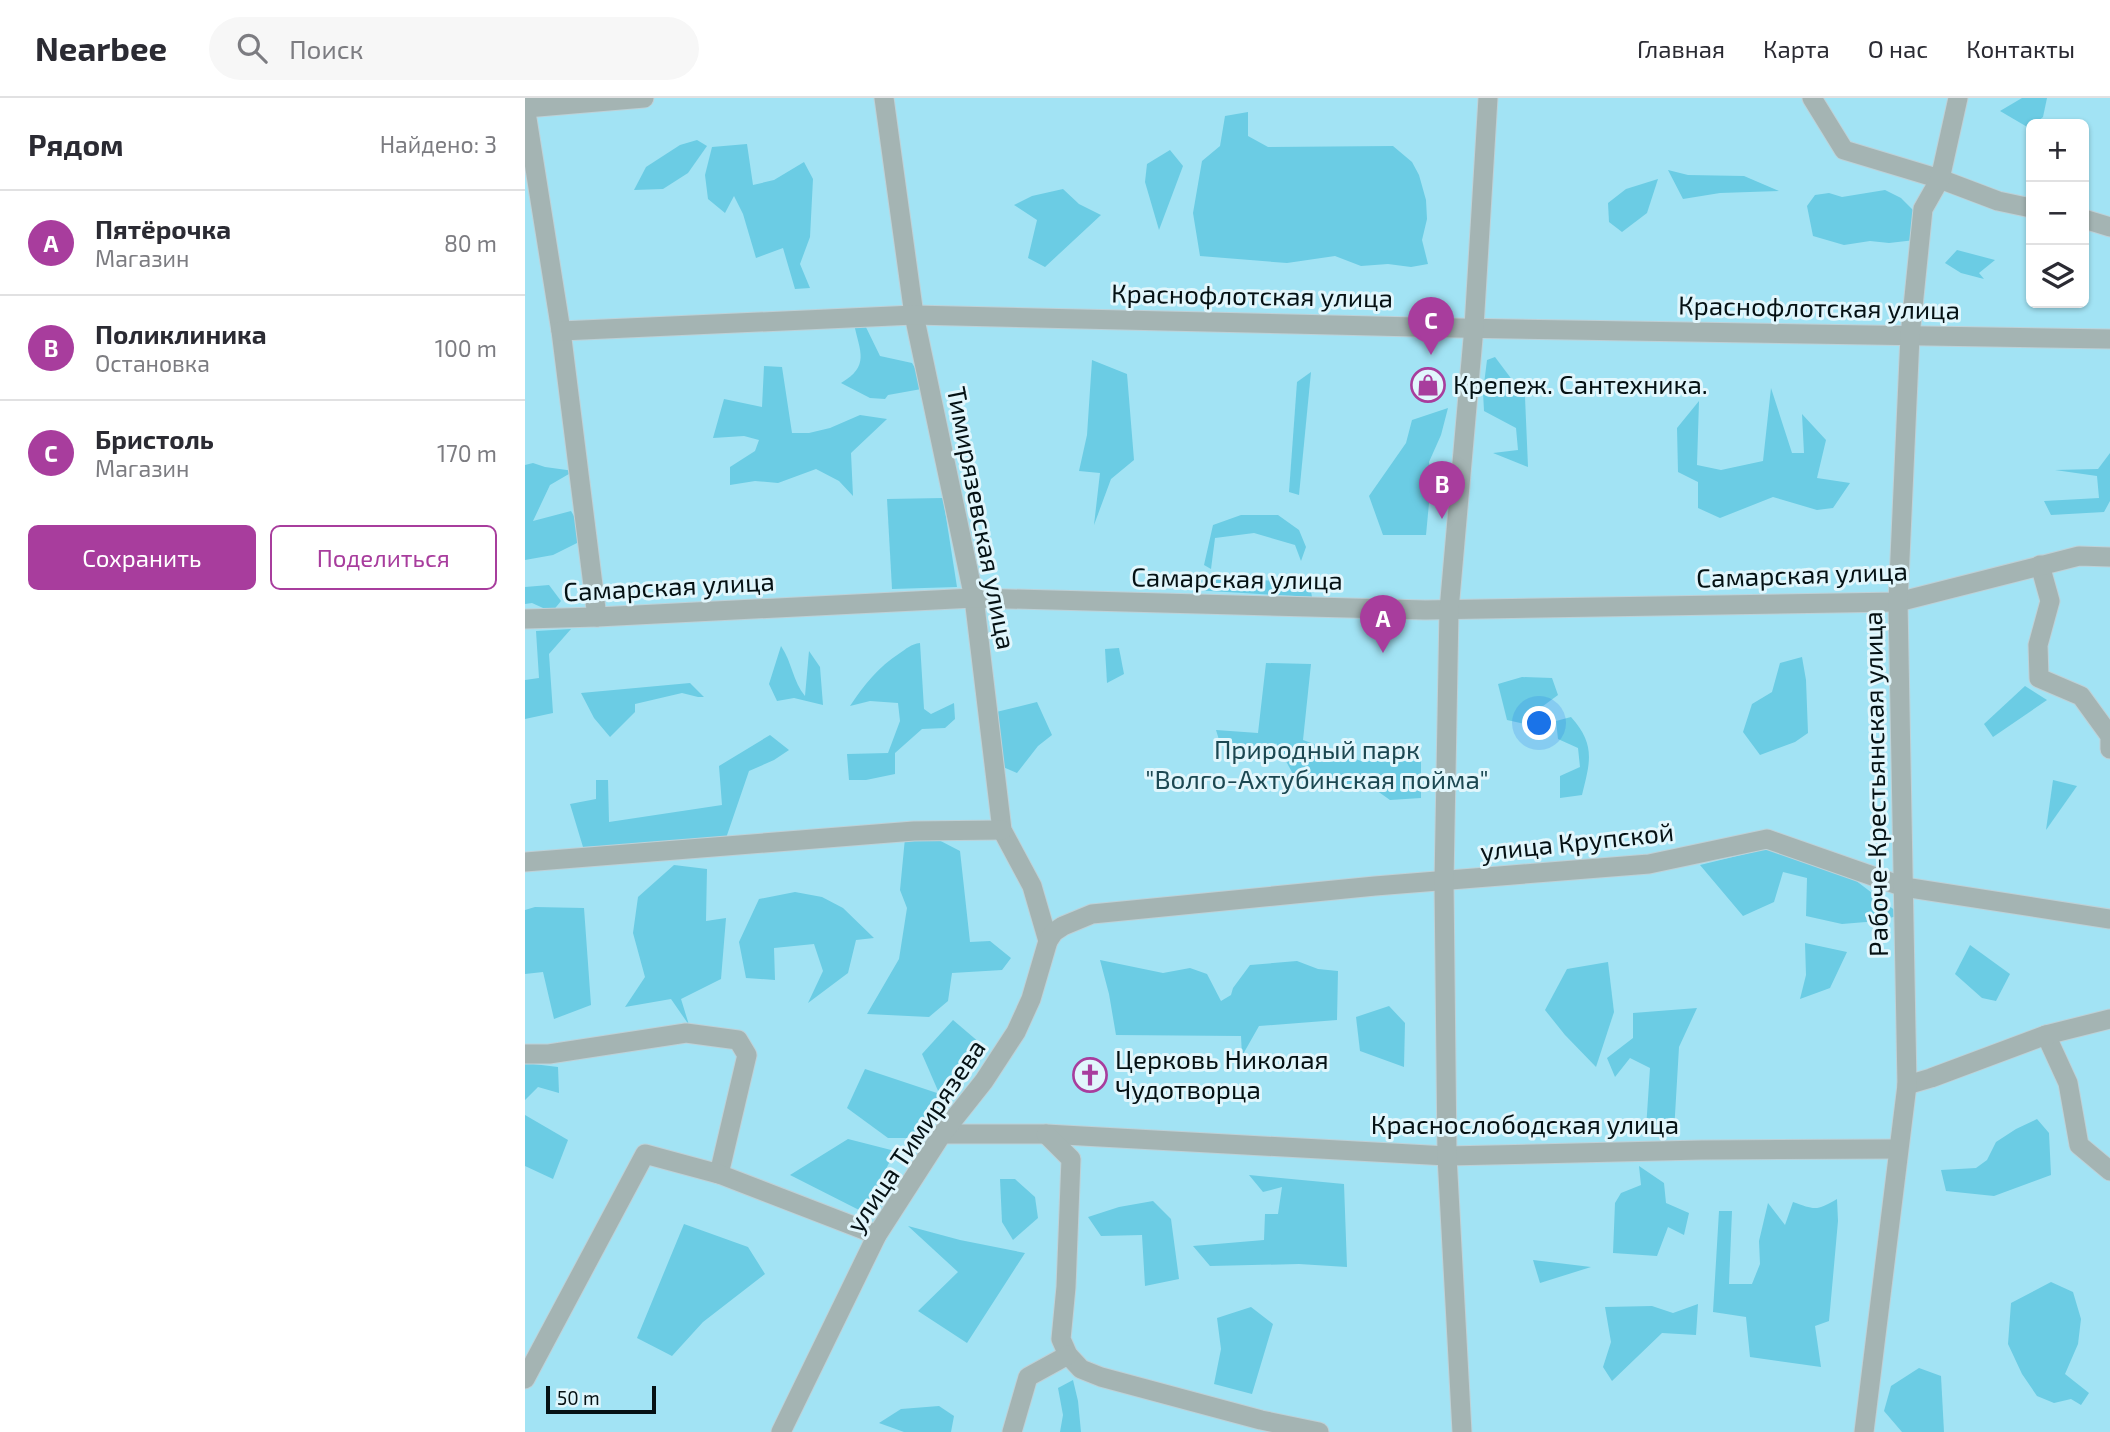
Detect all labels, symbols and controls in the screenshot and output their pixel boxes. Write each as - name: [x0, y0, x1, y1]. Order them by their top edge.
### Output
- search box: [209, 17, 699, 80]
- text: Nearbee: [35, 28, 167, 68]
- icon: search: [233, 29, 271, 67]
- text: Поиск: [289, 33, 363, 64]
- text: Главная: [1637, 34, 1725, 63]
- text: Карта: [1763, 34, 1830, 63]
- text: О нас: [1868, 34, 1928, 63]
- text: Контакты: [1966, 34, 2075, 63]
- map controls: [2026, 119, 2089, 308]
- button: +: [2026, 119, 2089, 182]
- text: Рядом: [28, 126, 124, 162]
- text: Найдено: 3: [380, 130, 497, 158]
- button: −: [2026, 182, 2089, 245]
- text: Пятёрочка: [95, 213, 231, 244]
- text: A: [43, 229, 59, 257]
- text: 80 m: [444, 229, 497, 257]
- text: Магазин: [95, 244, 189, 272]
- button: layers: [2026, 245, 2089, 308]
- street label: Краснофлотская улица: [1111, 277, 1393, 313]
- street label: Краснофлотская улица: [1678, 289, 1960, 325]
- pin: C: [1408, 297, 1454, 355]
- text: Поликлиника: [95, 318, 267, 349]
- text: B: [44, 334, 58, 362]
- text: 100 m: [435, 334, 497, 362]
- text: Остановка: [95, 349, 210, 377]
- shop icon: Крепеж. Сантехника.: [1409, 366, 1447, 404]
- place label: Крепеж. Сантехника.: [1453, 368, 1708, 399]
- street label: Тимирязевская улица: [941, 384, 1023, 652]
- text: Бристоль: [95, 423, 214, 454]
- text: C: [44, 439, 58, 467]
- text: 170 m: [437, 439, 497, 467]
- text: Магазин: [95, 454, 189, 482]
- pin: B: [1419, 461, 1465, 519]
- button: Сохранить: [28, 525, 256, 590]
- button: Поделиться: [270, 525, 497, 590]
- street label: Самарская улица: [1696, 554, 1908, 594]
- street label: Самарская улица: [1131, 560, 1343, 596]
- street label: Самарская улица: [562, 564, 776, 608]
- pin: A: [1360, 595, 1406, 653]
- street label: Рабоче-Крестьянская улица: [1856, 611, 1894, 957]
- your location: [1522, 706, 1556, 740]
- park label: Природный парк "Волго-Ахтубинская пойма": [1145, 733, 1489, 795]
- street label: улица Крупской: [1478, 815, 1675, 867]
- street label: улица Тимирязева: [839, 1033, 992, 1238]
- place label: Церковь Николая Чудотворца: [1115, 1043, 1329, 1105]
- church icon: Церковь Николая Чудотворца: [1071, 1056, 1109, 1094]
- street label: Краснослободская улица: [1371, 1108, 1679, 1140]
- scale bar: [546, 1383, 656, 1415]
- text: 50 m: [557, 1386, 600, 1409]

